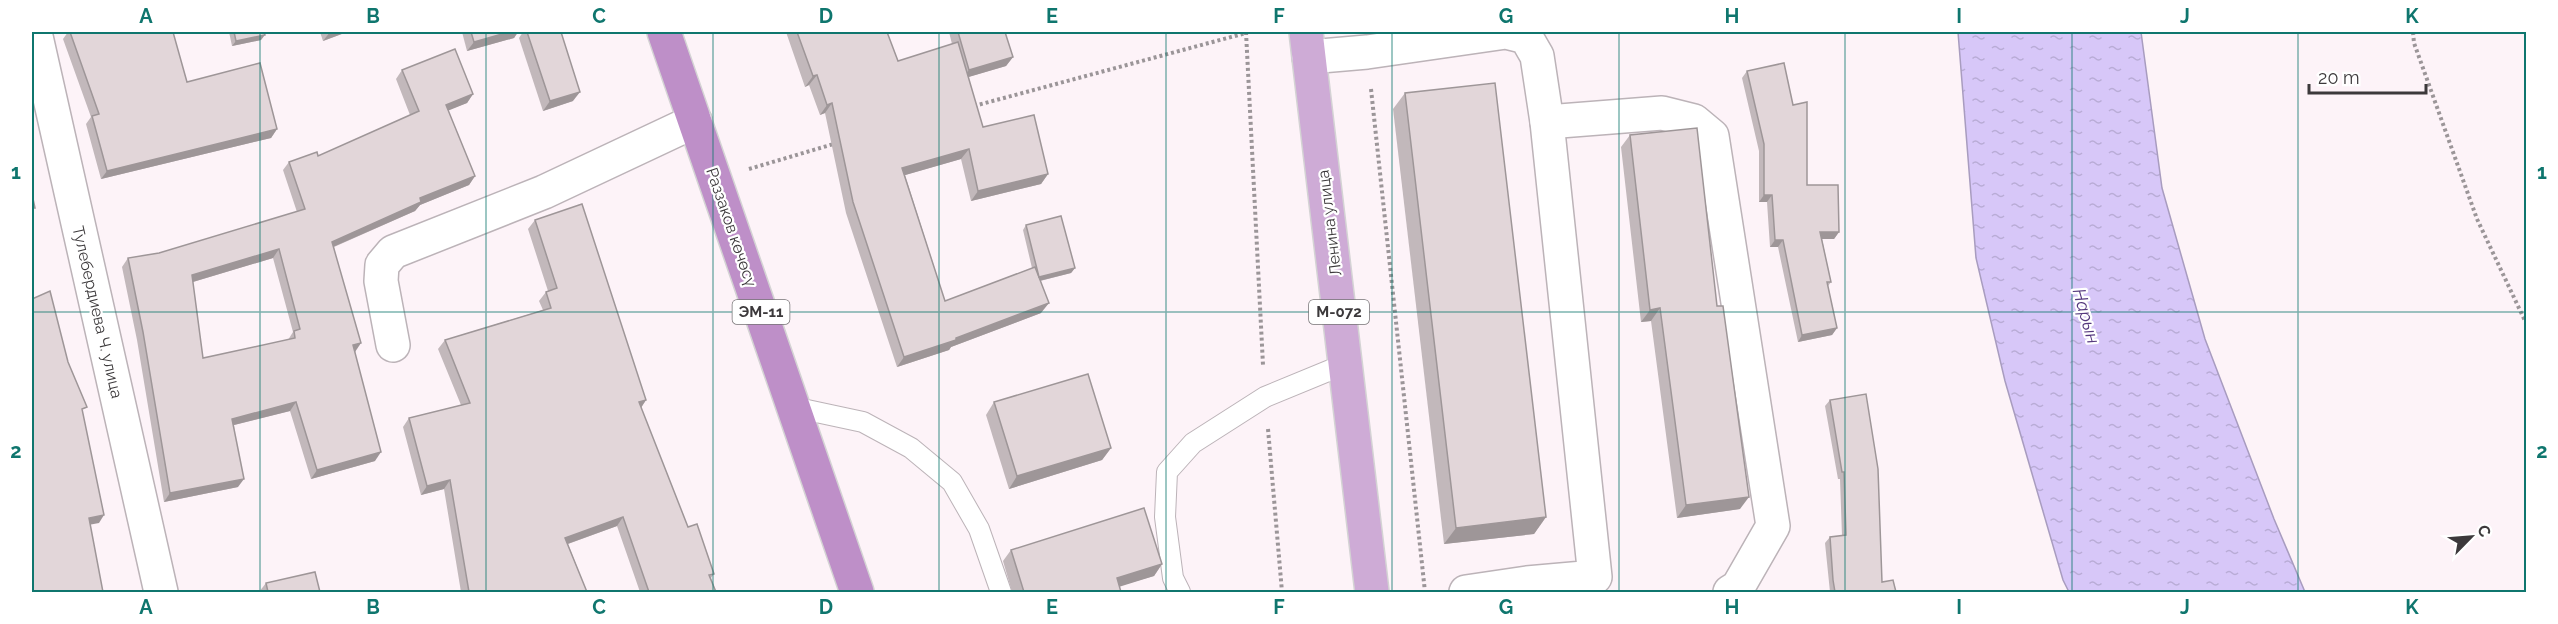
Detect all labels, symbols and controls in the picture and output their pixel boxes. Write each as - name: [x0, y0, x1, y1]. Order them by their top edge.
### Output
- text: A: [139, 4, 153, 28]
- text: B: [366, 4, 380, 28]
- text: C: [592, 4, 606, 28]
- text: D: [819, 4, 833, 28]
- text: E: [1046, 4, 1058, 28]
- text: F: [1273, 4, 1285, 28]
- text: G: [1499, 4, 1513, 28]
- text: H: [1725, 4, 1739, 28]
- text: I: [1956, 4, 1962, 28]
- text: J: [2180, 4, 2190, 28]
- text: K: [2405, 4, 2419, 28]
- scale bar: [2309, 57, 2426, 95]
- text: 20 m: [2318, 67, 2360, 88]
- text: 1: [11, 160, 21, 184]
- text: 1: [2537, 160, 2547, 184]
- street label: Раззаков көчөсү: [702, 165, 761, 290]
- street label: Ленина улица: [1314, 169, 1345, 277]
- street label: Тулебердиева Ч. улица: [68, 224, 127, 400]
- water label: Нарын: [2069, 286, 2105, 346]
- road number: ЭМ-11: [732, 300, 789, 324]
- road number: М-072: [1309, 300, 1369, 324]
- text: 2: [10, 439, 22, 463]
- text: 2: [2536, 439, 2548, 463]
- north arrow: [2441, 507, 2501, 567]
- text: С: [2473, 522, 2495, 540]
- text: A: [139, 595, 153, 619]
- text: B: [366, 595, 380, 619]
- text: C: [592, 595, 606, 619]
- text: D: [819, 595, 833, 619]
- text: E: [1046, 595, 1058, 619]
- text: F: [1273, 595, 1285, 619]
- text: G: [1499, 595, 1513, 619]
- text: H: [1725, 595, 1739, 619]
- text: I: [1956, 595, 1962, 619]
- text: J: [2180, 595, 2190, 619]
- text: K: [2405, 595, 2419, 619]

